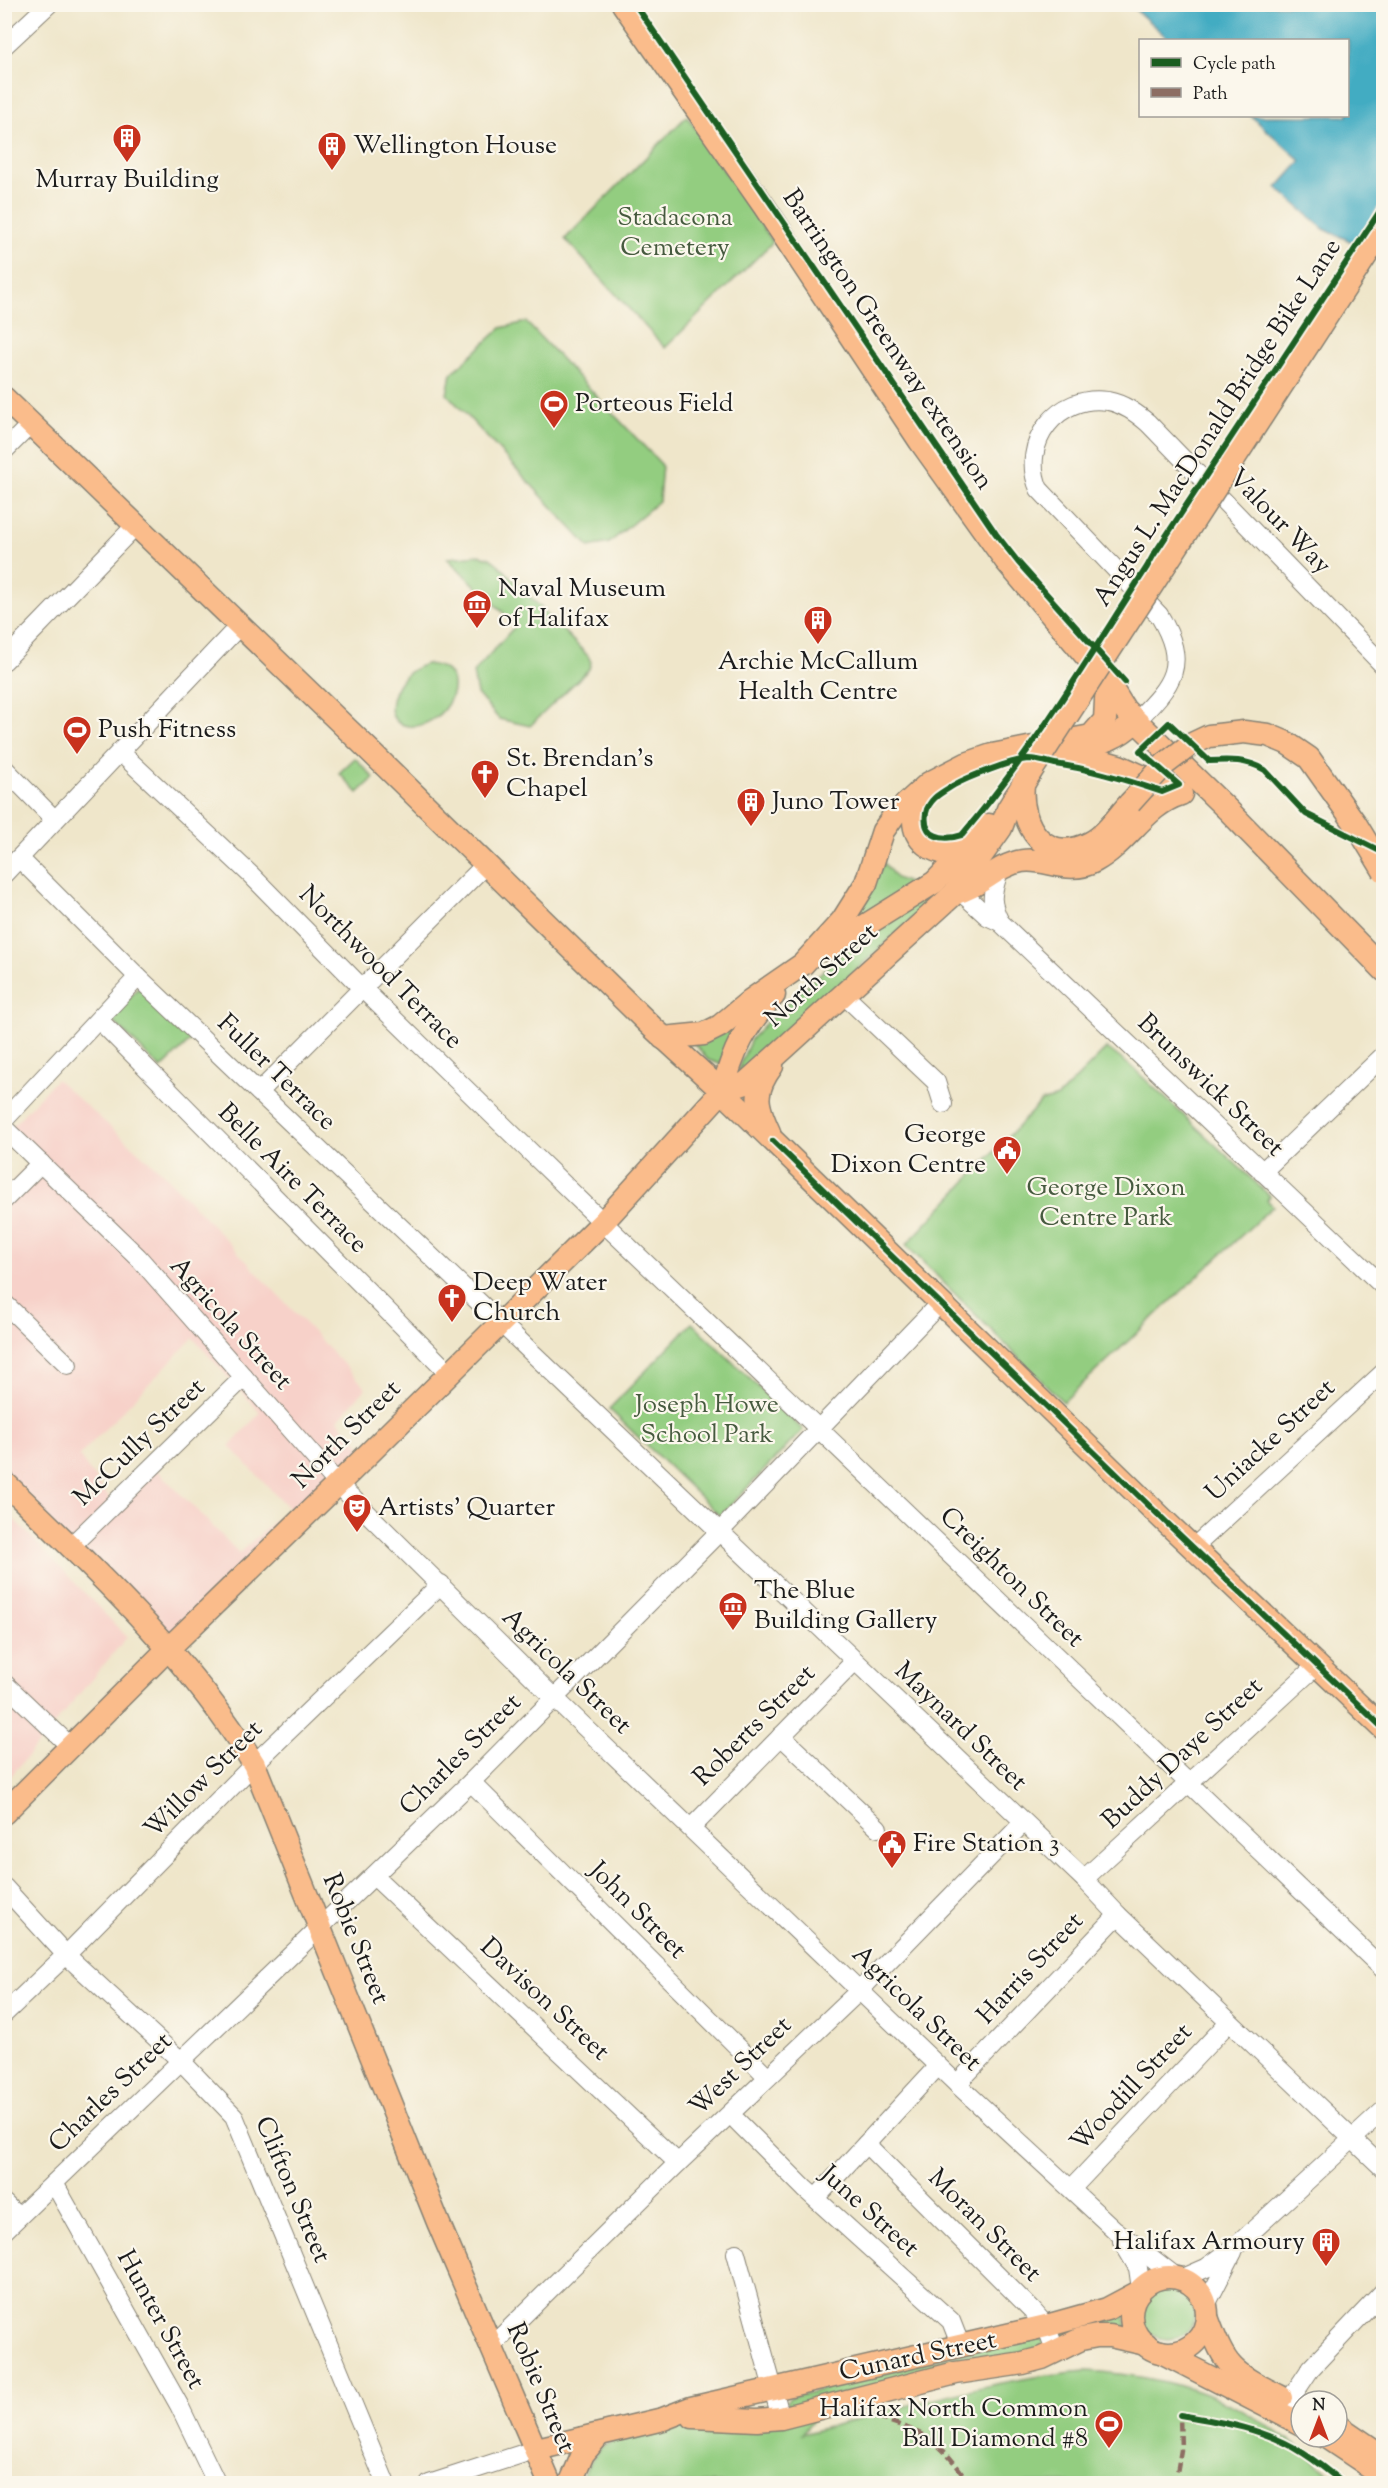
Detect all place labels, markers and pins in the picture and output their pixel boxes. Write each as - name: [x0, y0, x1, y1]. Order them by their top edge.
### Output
- building icon: Murray Building: [111, 122, 143, 164]
- place label: Wellington House: [353, 128, 557, 165]
- building icon: Wellington House: [316, 130, 348, 172]
- place label: Murray Building: [35, 162, 219, 199]
- place label: Porteous Field: [575, 386, 734, 423]
- sports icon: Porteous Field: [538, 388, 570, 430]
- place label: Naval Museum of Halifax: [498, 571, 666, 638]
- museum icon: Naval Museum of Halifax: [461, 588, 493, 630]
- building icon: Archie McCallum Health Centre: [802, 604, 834, 646]
- place label: Archie McCallum Health Centre: [718, 644, 918, 711]
- place label: Push Fitness: [98, 712, 236, 749]
- sports icon: Push Fitness: [61, 714, 93, 756]
- place label: St. Brendan's Chapel: [506, 741, 653, 808]
- church icon: St. Brendan's Chapel: [469, 758, 501, 800]
- place label: Juno Tower: [770, 784, 900, 821]
- building icon: Juno Tower: [735, 786, 767, 828]
- place label: George Dixon Centre: [831, 1117, 986, 1184]
- public building icon: George Dixon Centre: [991, 1134, 1023, 1176]
- place label: Deep Water Church: [473, 1265, 608, 1332]
- church icon: Deep Water Church: [436, 1282, 468, 1324]
- place label: Artists' Quarter: [378, 1490, 556, 1527]
- theatre icon: Artists' Quarter: [341, 1492, 373, 1534]
- place label: The Blue Building Gallery: [754, 1573, 938, 1640]
- museum icon: The Blue Building Gallery: [717, 1590, 749, 1632]
- place label: Fire Station 3: [913, 1826, 1060, 1863]
- public building icon: Fire Station 3: [876, 1828, 908, 1870]
- place label: Halifax Armoury: [1114, 2224, 1305, 2261]
- building icon: Halifax Armoury: [1310, 2226, 1342, 2268]
- place label: Halifax North Common Ball Diamond #8: [819, 2391, 1088, 2458]
- sports icon: Halifax North Common Ball Diamond #8: [1093, 2408, 1125, 2450]

